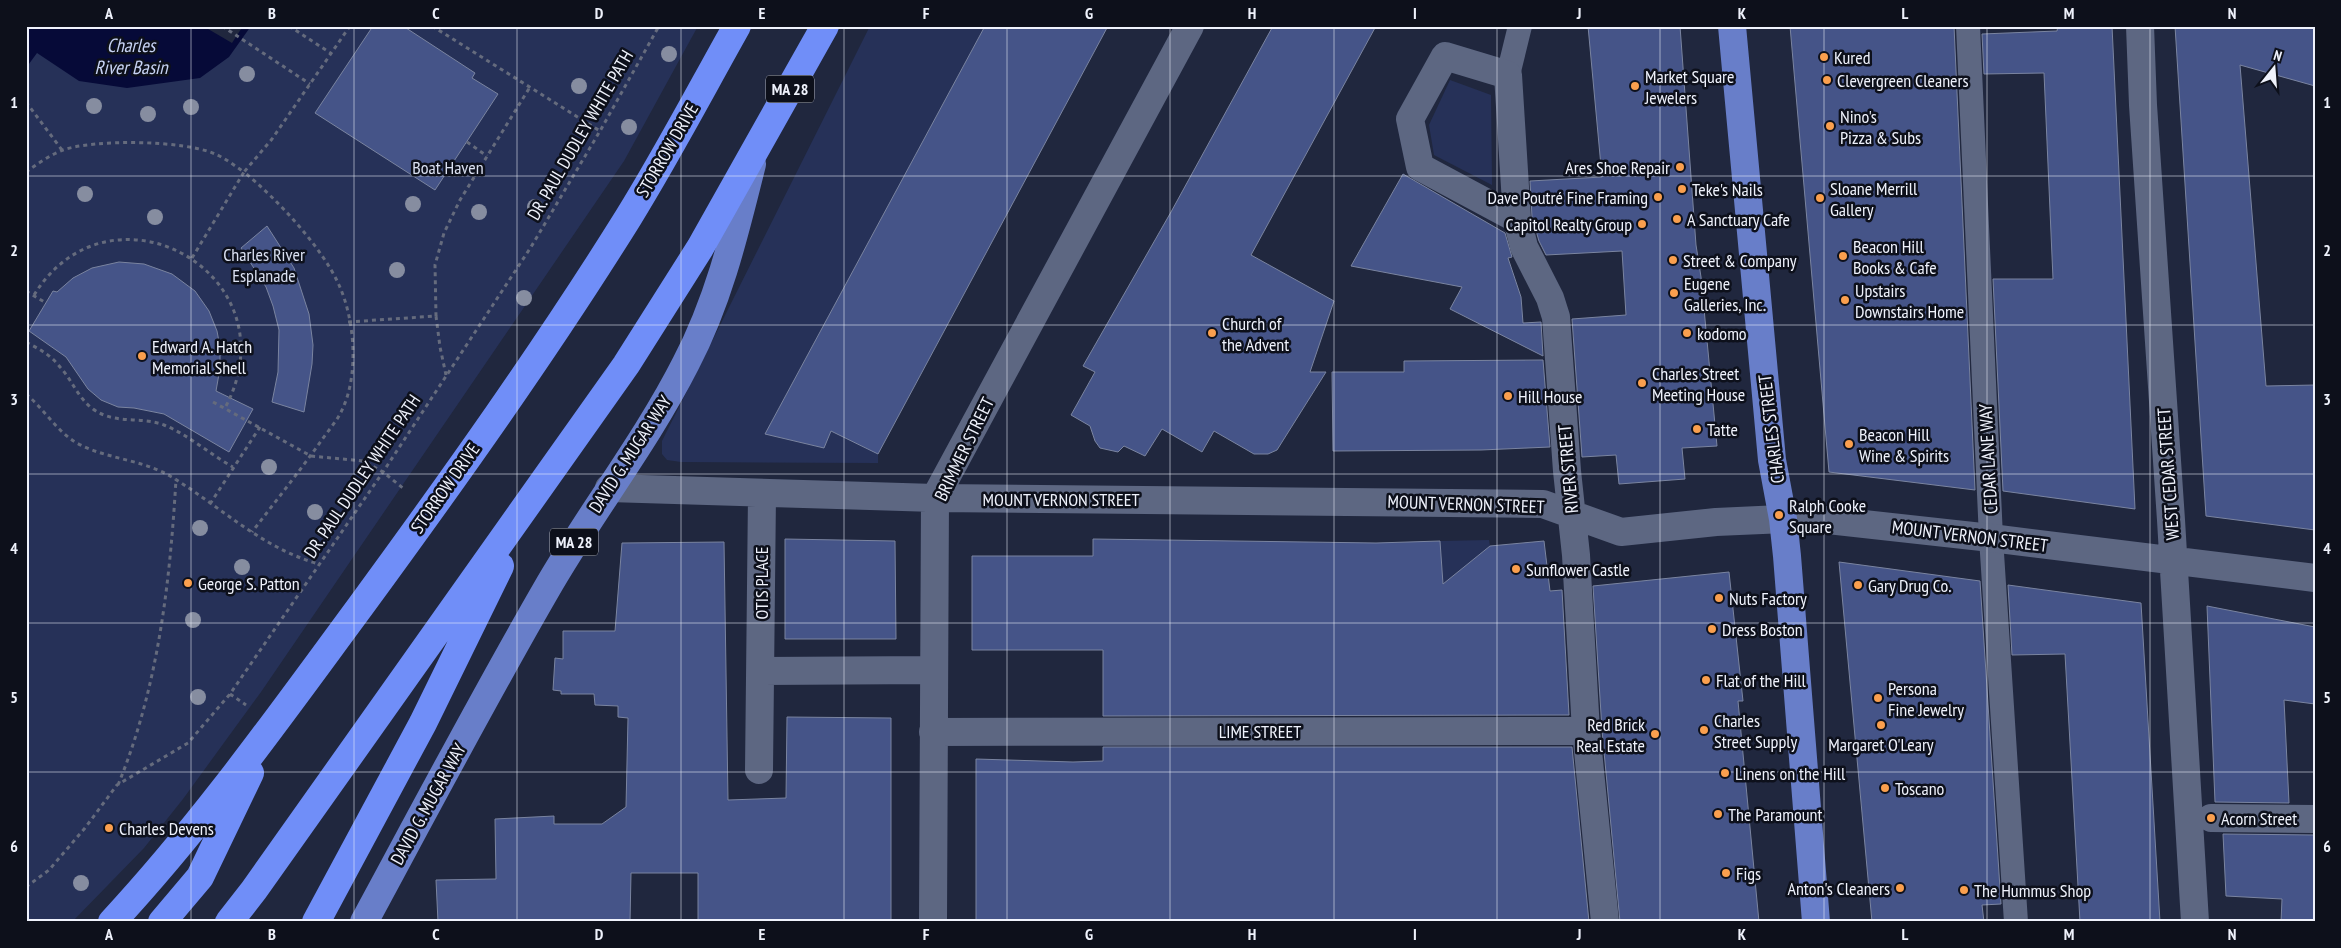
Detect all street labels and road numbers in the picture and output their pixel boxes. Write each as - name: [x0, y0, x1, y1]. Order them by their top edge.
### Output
- street label: DR. PAUL DUDLEY WHITE PATH: [522, 46, 638, 224]
- road number: MA 28: [766, 76, 814, 102]
- street label: STORROW DRIVE: [631, 99, 703, 201]
- street label: CHARLES STREET: [1753, 373, 1789, 485]
- street label: DR. PAUL DUDLEY WHITE PATH: [299, 390, 425, 562]
- street label: DAVID G. MUGAR WAY: [584, 390, 677, 517]
- street label: BRIMMER STREET: [929, 393, 999, 505]
- street label: CEDAR LANE WAY: [1974, 402, 2002, 515]
- street label: WEST CEDAR STREET: [2152, 407, 2184, 541]
- street label: RIVER STREET: [1553, 424, 1583, 514]
- street label: STORROW DRIVE: [405, 438, 485, 538]
- street label: MOUNT VERNON STREET: [983, 488, 1139, 511]
- street label: MOUNT VERNON STREET: [1387, 490, 1545, 518]
- street label: MOUNT VERNON STREET: [1891, 515, 2049, 557]
- road number: MA 28: [550, 528, 598, 556]
- street label: OTIS PLACE: [750, 547, 773, 619]
- street label: LIME STREET: [1219, 720, 1301, 743]
- street label: DAVID G. MUGAR WAY: [385, 739, 471, 869]

